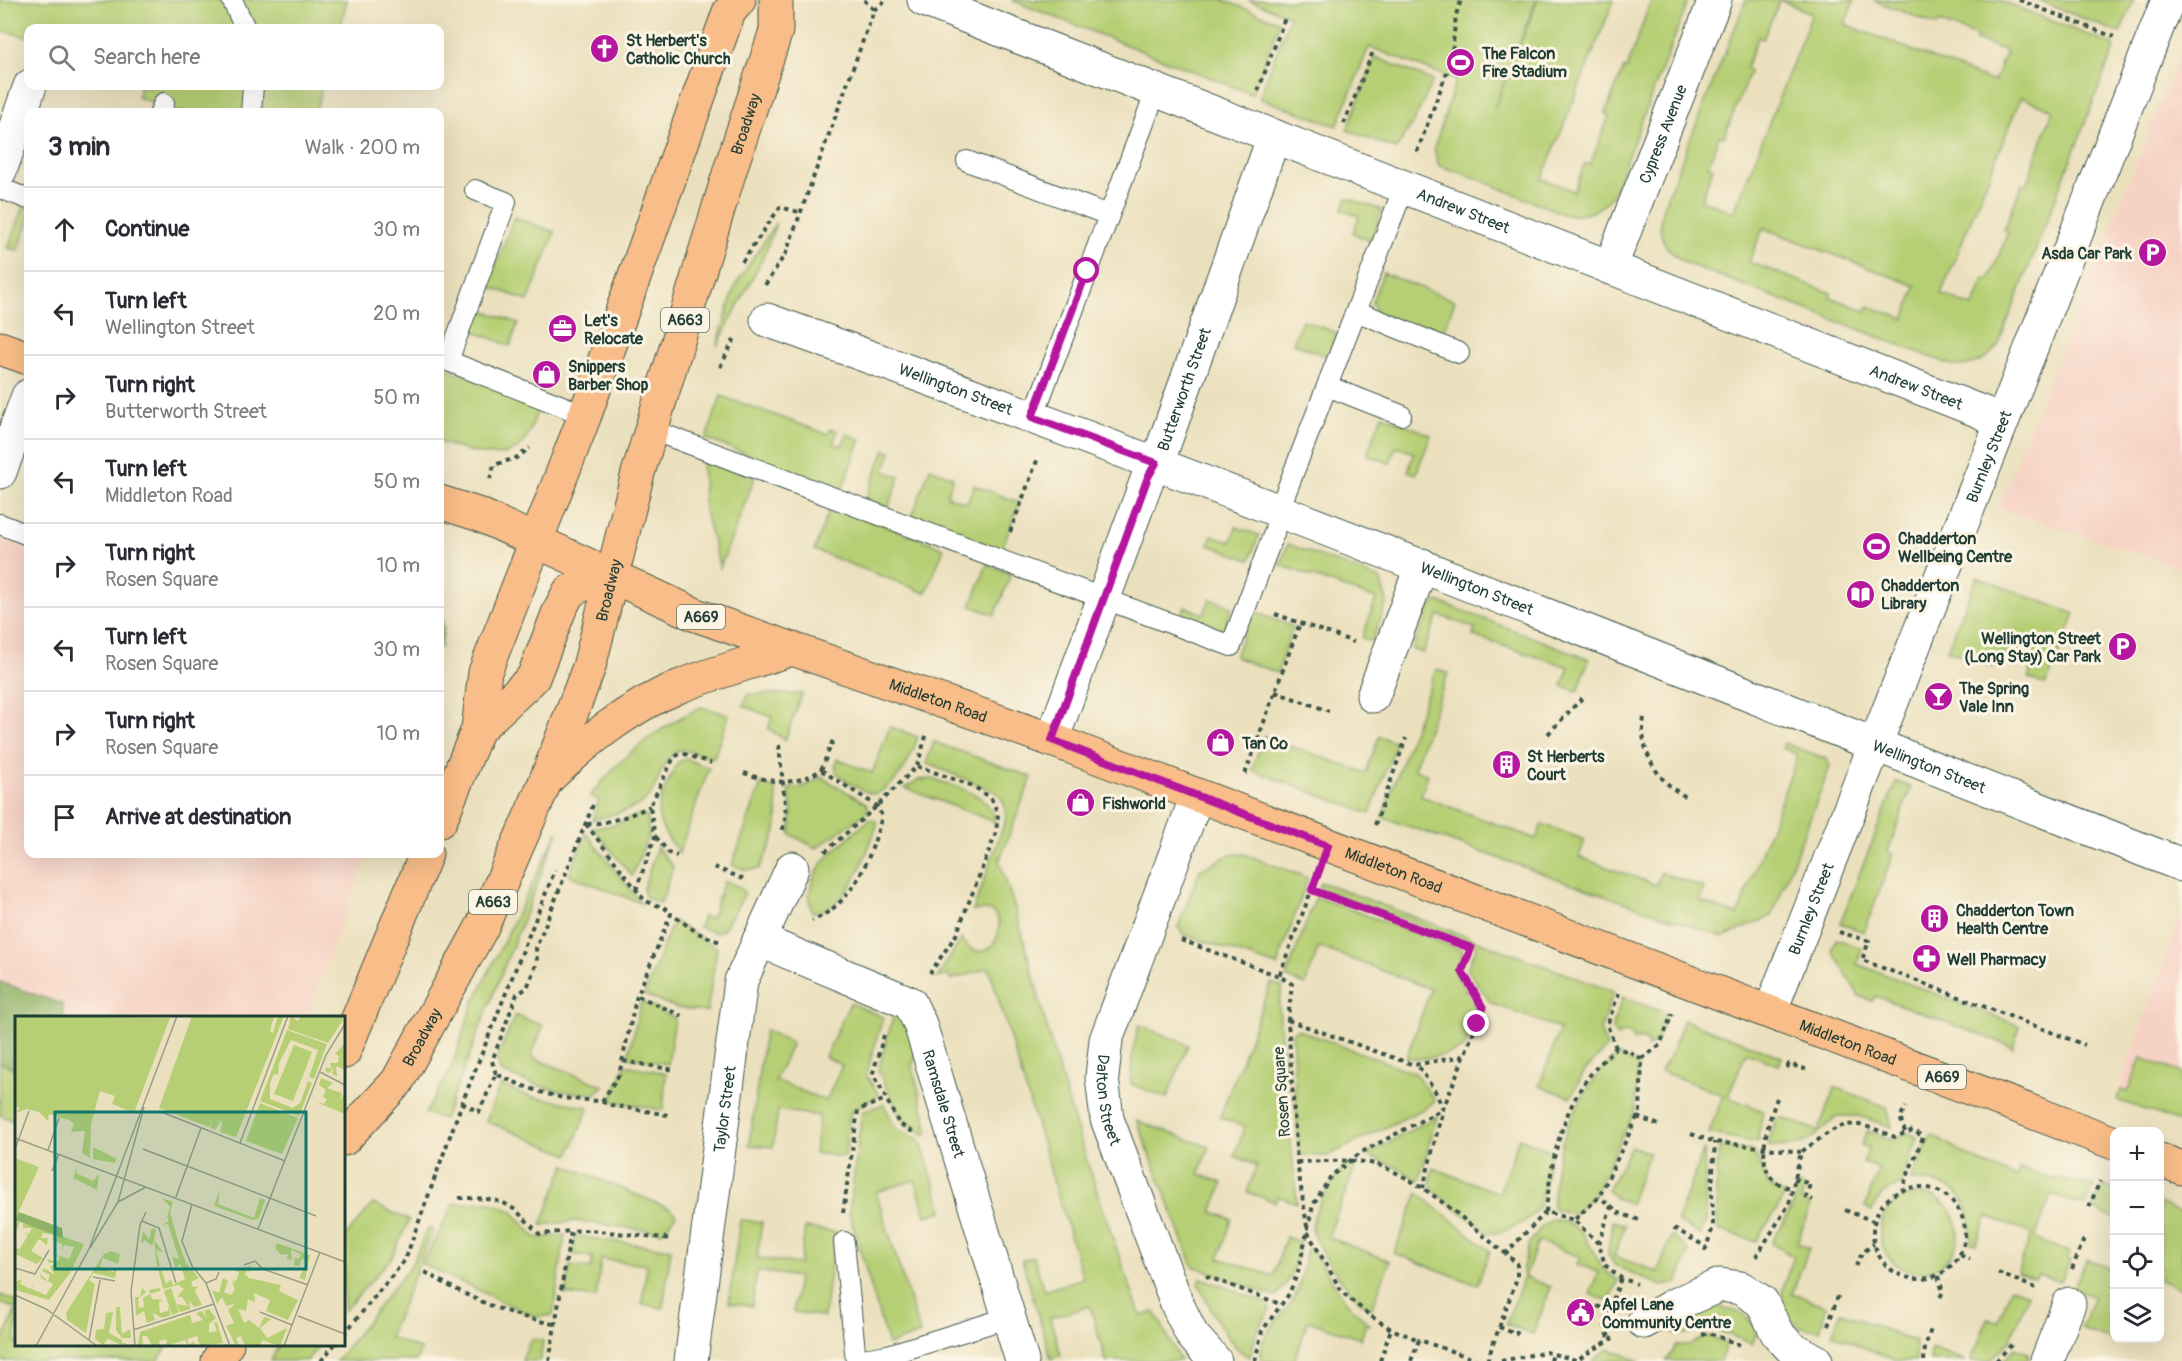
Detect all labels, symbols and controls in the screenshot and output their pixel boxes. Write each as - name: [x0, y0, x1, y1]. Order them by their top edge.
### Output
- search box: [24, 24, 444, 90]
- place label: St Herbert's Catholic Church: [626, 31, 731, 69]
- church icon: St Herbert's Catholic Church: [589, 33, 621, 65]
- icon: search: [45, 41, 78, 74]
- text: Search here: [93, 43, 200, 71]
- place label: The Falcon Fire Stadium: [1481, 44, 1567, 82]
- sports icon: The Falcon Fire Stadium: [1445, 46, 1477, 78]
- street label: Cypress Avenue: [1635, 82, 1692, 187]
- street label: Broadway: [727, 91, 766, 158]
- text: 3 min: [48, 131, 110, 163]
- text: Walk · 200 m: [305, 135, 420, 160]
- street label: Andrew Street: [1414, 184, 1513, 238]
- icon: ahead: [48, 213, 81, 246]
- text: Continue: [105, 215, 189, 243]
- text: 30 m: [373, 217, 420, 242]
- parking icon: Asda Car Park: [2137, 237, 2169, 269]
- place label: Asda Car Park: [2041, 244, 2132, 264]
- route start: [1073, 257, 1099, 283]
- text: Turn left: [105, 287, 187, 315]
- icon: left: [48, 297, 81, 330]
- text: 20 m: [373, 301, 420, 326]
- road number: A663: [661, 308, 709, 332]
- place label: Let's Relocate: [584, 311, 644, 349]
- office icon: Let's Relocate: [547, 313, 579, 345]
- text: Wellington Street: [105, 315, 255, 340]
- street label: Butterworth Street: [1153, 325, 1216, 454]
- place label: Snippers Barber Shop: [568, 357, 649, 395]
- shop icon: Snippers Barber Shop: [531, 359, 563, 391]
- street label: Wellington Street: [896, 360, 1016, 420]
- street label: Andrew Street: [1867, 360, 1966, 415]
- text: Turn right: [105, 371, 195, 399]
- icon: right: [48, 381, 81, 414]
- text: 50 m: [373, 385, 420, 410]
- text: Butterworth Street: [105, 399, 267, 424]
- street label: Burnley Street: [1962, 407, 2017, 506]
- text: Turn left: [105, 455, 187, 483]
- icon: left: [48, 465, 81, 498]
- text: 50 m: [373, 469, 420, 494]
- text: Middleton Road: [105, 483, 233, 508]
- place label: Chadderton Wellbeing Centre: [1898, 529, 2013, 567]
- sports icon: Chadderton Wellbeing Centre: [1861, 531, 1893, 563]
- text: Turn right: [105, 539, 195, 567]
- icon: right: [48, 549, 81, 582]
- text: 10 m: [376, 553, 420, 578]
- street label: Broadway: [592, 557, 627, 624]
- street label: Wellington Street: [1417, 558, 1537, 620]
- text: Rosen Square: [105, 567, 218, 592]
- place label: Chadderton Library: [1881, 576, 1959, 614]
- library icon: Chadderton Library: [1844, 578, 1876, 610]
- road number: A669: [677, 605, 725, 629]
- text: Turn left: [105, 623, 187, 651]
- place label: Wellington Street (Long Stay) Car Park: [1964, 629, 2102, 667]
- parking icon: Wellington Street (Long Stay) Car Park: [2106, 631, 2138, 663]
- icon: left: [48, 633, 81, 666]
- text: 30 m: [373, 637, 420, 662]
- text: Rosen Square: [105, 651, 218, 676]
- street label: Middleton Road: [886, 675, 990, 727]
- place label: The Spring Vale Inn: [1958, 679, 2029, 717]
- bar icon: The Spring Vale Inn: [1922, 681, 1954, 713]
- text: Turn right: [105, 707, 195, 735]
- icon: right: [48, 717, 81, 750]
- text: 10 m: [376, 721, 420, 746]
- shop icon: Tan Co: [1205, 727, 1237, 759]
- place label: Tan Co: [1241, 734, 1288, 754]
- text: Rosen Square: [105, 735, 218, 760]
- street label: Wellington Street: [1870, 736, 1989, 798]
- place label: St Herberts Court: [1527, 747, 1605, 785]
- building icon: St Herberts Court: [1490, 749, 1522, 781]
- shop icon: Fishworld: [1065, 787, 1097, 819]
- place label: Fishworld: [1102, 794, 1166, 814]
- icon: arrive: [48, 801, 81, 834]
- text: Arrive at destination: [105, 803, 291, 831]
- street label: Middleton Road: [1342, 843, 1445, 898]
- street label: Burnley Street: [1784, 860, 1839, 958]
- road number: A663: [469, 890, 517, 914]
- place label: Chadderton Town Health Centre: [1956, 901, 2074, 939]
- building icon: Chadderton Town Health Centre: [1919, 903, 1951, 935]
- pharmacy icon: Well Pharmacy: [1910, 943, 1942, 975]
- place label: Well Pharmacy: [1947, 950, 2046, 970]
- street label: Broadway: [398, 1005, 447, 1070]
- route end: [1463, 1010, 1489, 1036]
- inset map: [15, 1016, 345, 1346]
- street label: Middleton Road: [1796, 1016, 1899, 1071]
- street label: Rosen Square: [1269, 1046, 1295, 1138]
- street label: Ramsdale Street: [917, 1047, 969, 1161]
- street label: Dalton Street: [1091, 1053, 1125, 1149]
- street label: Taylor Street: [710, 1064, 741, 1154]
- road number: A669: [1918, 1065, 1966, 1089]
- map controls: [2110, 1127, 2164, 1343]
- button: +: [2110, 1127, 2164, 1181]
- button: −: [2110, 1181, 2164, 1235]
- button: locate: [2110, 1235, 2164, 1289]
- button: layers: [2110, 1289, 2164, 1343]
- place label: Apfel Lane Community Centre: [1602, 1295, 1732, 1333]
- public building icon: Apfel Lane Community Centre: [1565, 1297, 1597, 1329]

